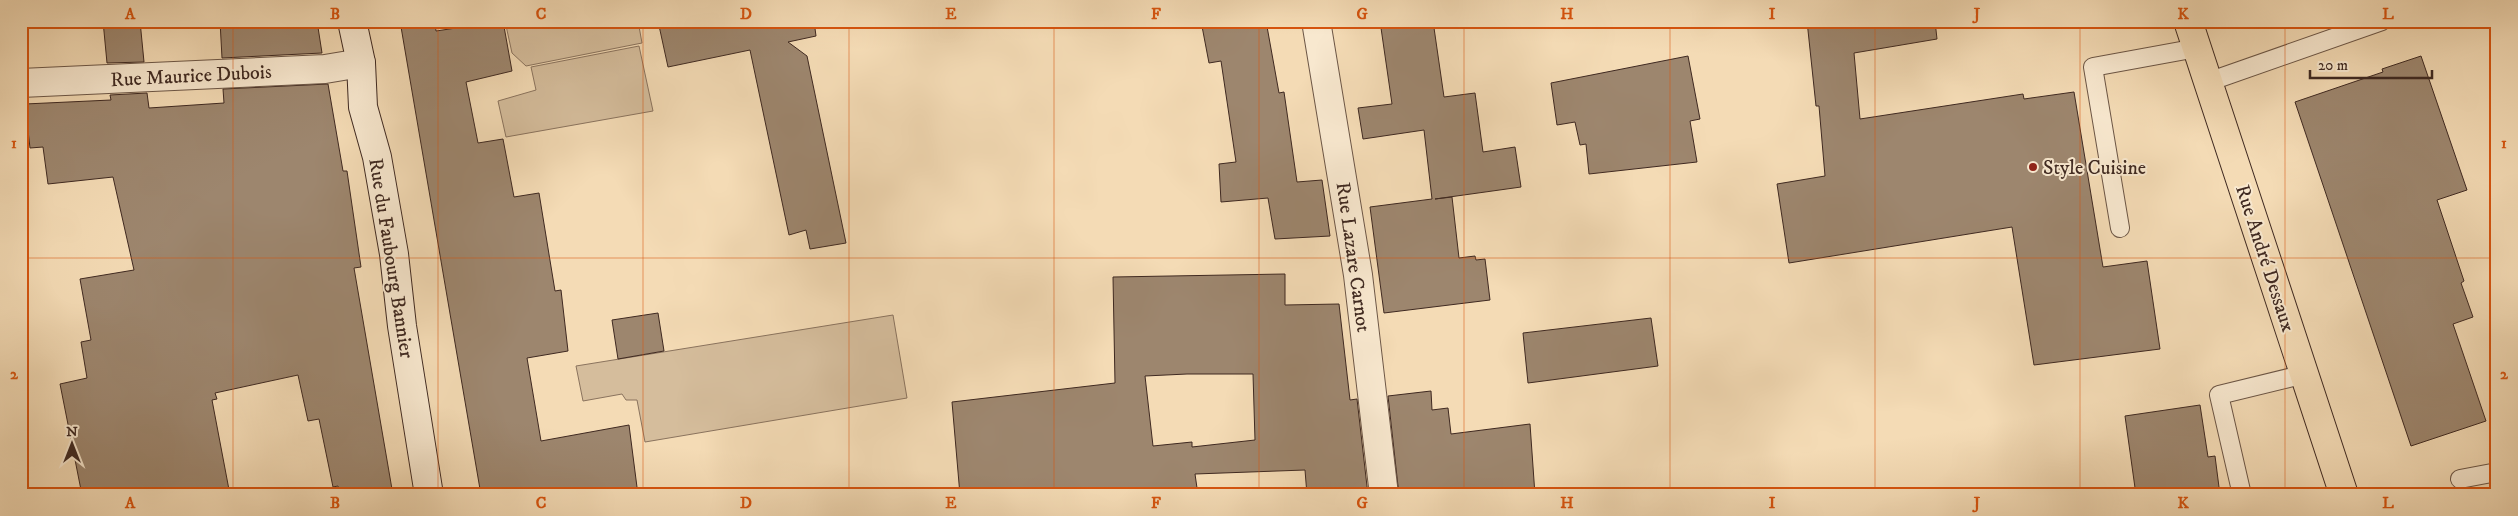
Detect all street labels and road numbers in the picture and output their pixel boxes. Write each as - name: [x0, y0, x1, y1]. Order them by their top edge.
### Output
- street label: Rue Maurice Dubois: [110, 60, 273, 93]
- street label: Rue du Faubourg Bannier: [362, 156, 419, 361]
- street label: Rue Lazare Carnot: [1330, 181, 1375, 334]
- street label: Rue André Dessaux: [2229, 182, 2300, 335]

